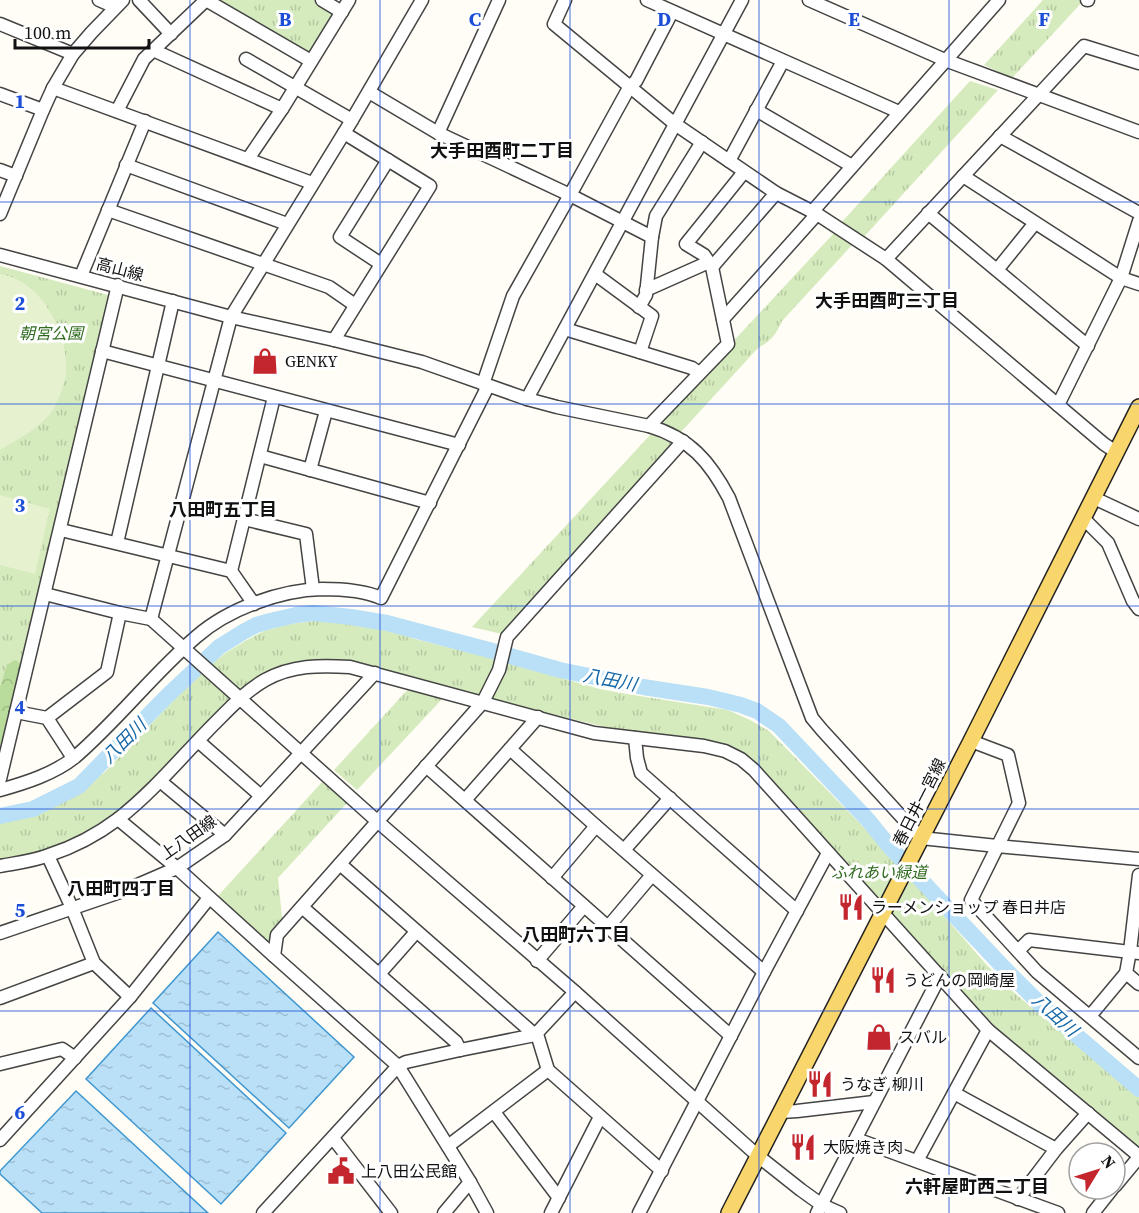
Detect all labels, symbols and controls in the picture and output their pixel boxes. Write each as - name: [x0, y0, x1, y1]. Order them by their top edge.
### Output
- text: B: [278, 5, 292, 33]
- text: C: [469, 5, 481, 33]
- text: D: [657, 5, 671, 33]
- text: E: [848, 5, 860, 33]
- text: F: [1038, 5, 1050, 33]
- scale bar: [15, 12, 148, 50]
- text: 100 m: [24, 20, 71, 45]
- text: 1: [15, 87, 25, 115]
- district label: 大手田酉町二丁目: [430, 138, 574, 163]
- street label: 高山線: [94, 252, 146, 286]
- district label: 大手田酉町三丁目: [815, 288, 959, 313]
- text: 2: [15, 289, 26, 317]
- park label: 朝宮公園: [19, 322, 85, 344]
- shop icon: GENKY: [250, 346, 280, 376]
- place label: GENKY: [285, 350, 338, 372]
- text: 3: [15, 491, 26, 519]
- district label: 八田町五丁目: [169, 497, 277, 522]
- water label: 八田川: [581, 662, 641, 697]
- text: 4: [15, 693, 26, 721]
- water label: 八田川: [96, 711, 153, 769]
- street label: 春日井一宮線: [887, 754, 951, 850]
- street label: 上八田線: [155, 810, 221, 864]
- park label: ふれあい緑道: [831, 861, 930, 883]
- district label: 八田町四丁目: [67, 876, 175, 901]
- restaurant icon: ラーメンショップ 春日井店: [836, 892, 866, 922]
- text: 5: [15, 896, 26, 924]
- place label: ラーメンショップ 春日井店: [871, 896, 1066, 918]
- district label: 八田町六丁目: [522, 922, 630, 947]
- restaurant icon: うどんの岡崎屋: [868, 965, 898, 995]
- place label: うどんの岡崎屋: [903, 969, 1015, 991]
- water label: 八田川: [1027, 987, 1085, 1043]
- shop icon: スバル: [864, 1022, 894, 1052]
- place label: スバル: [899, 1026, 947, 1048]
- restaurant icon: うなぎ 柳川: [805, 1069, 835, 1099]
- place label: うなぎ 柳川: [840, 1073, 924, 1095]
- text: 6: [15, 1098, 26, 1126]
- restaurant icon: 大阪焼き肉: [788, 1132, 818, 1162]
- place label: 大阪焼き肉: [823, 1136, 903, 1158]
- north arrow: [1067, 1141, 1127, 1201]
- text: N: [1097, 1150, 1121, 1173]
- public building icon: 上八田公民館: [326, 1156, 356, 1186]
- place label: 上八田公民館: [361, 1160, 457, 1182]
- district label: 六軒屋町西二丁目: [905, 1174, 1049, 1199]

